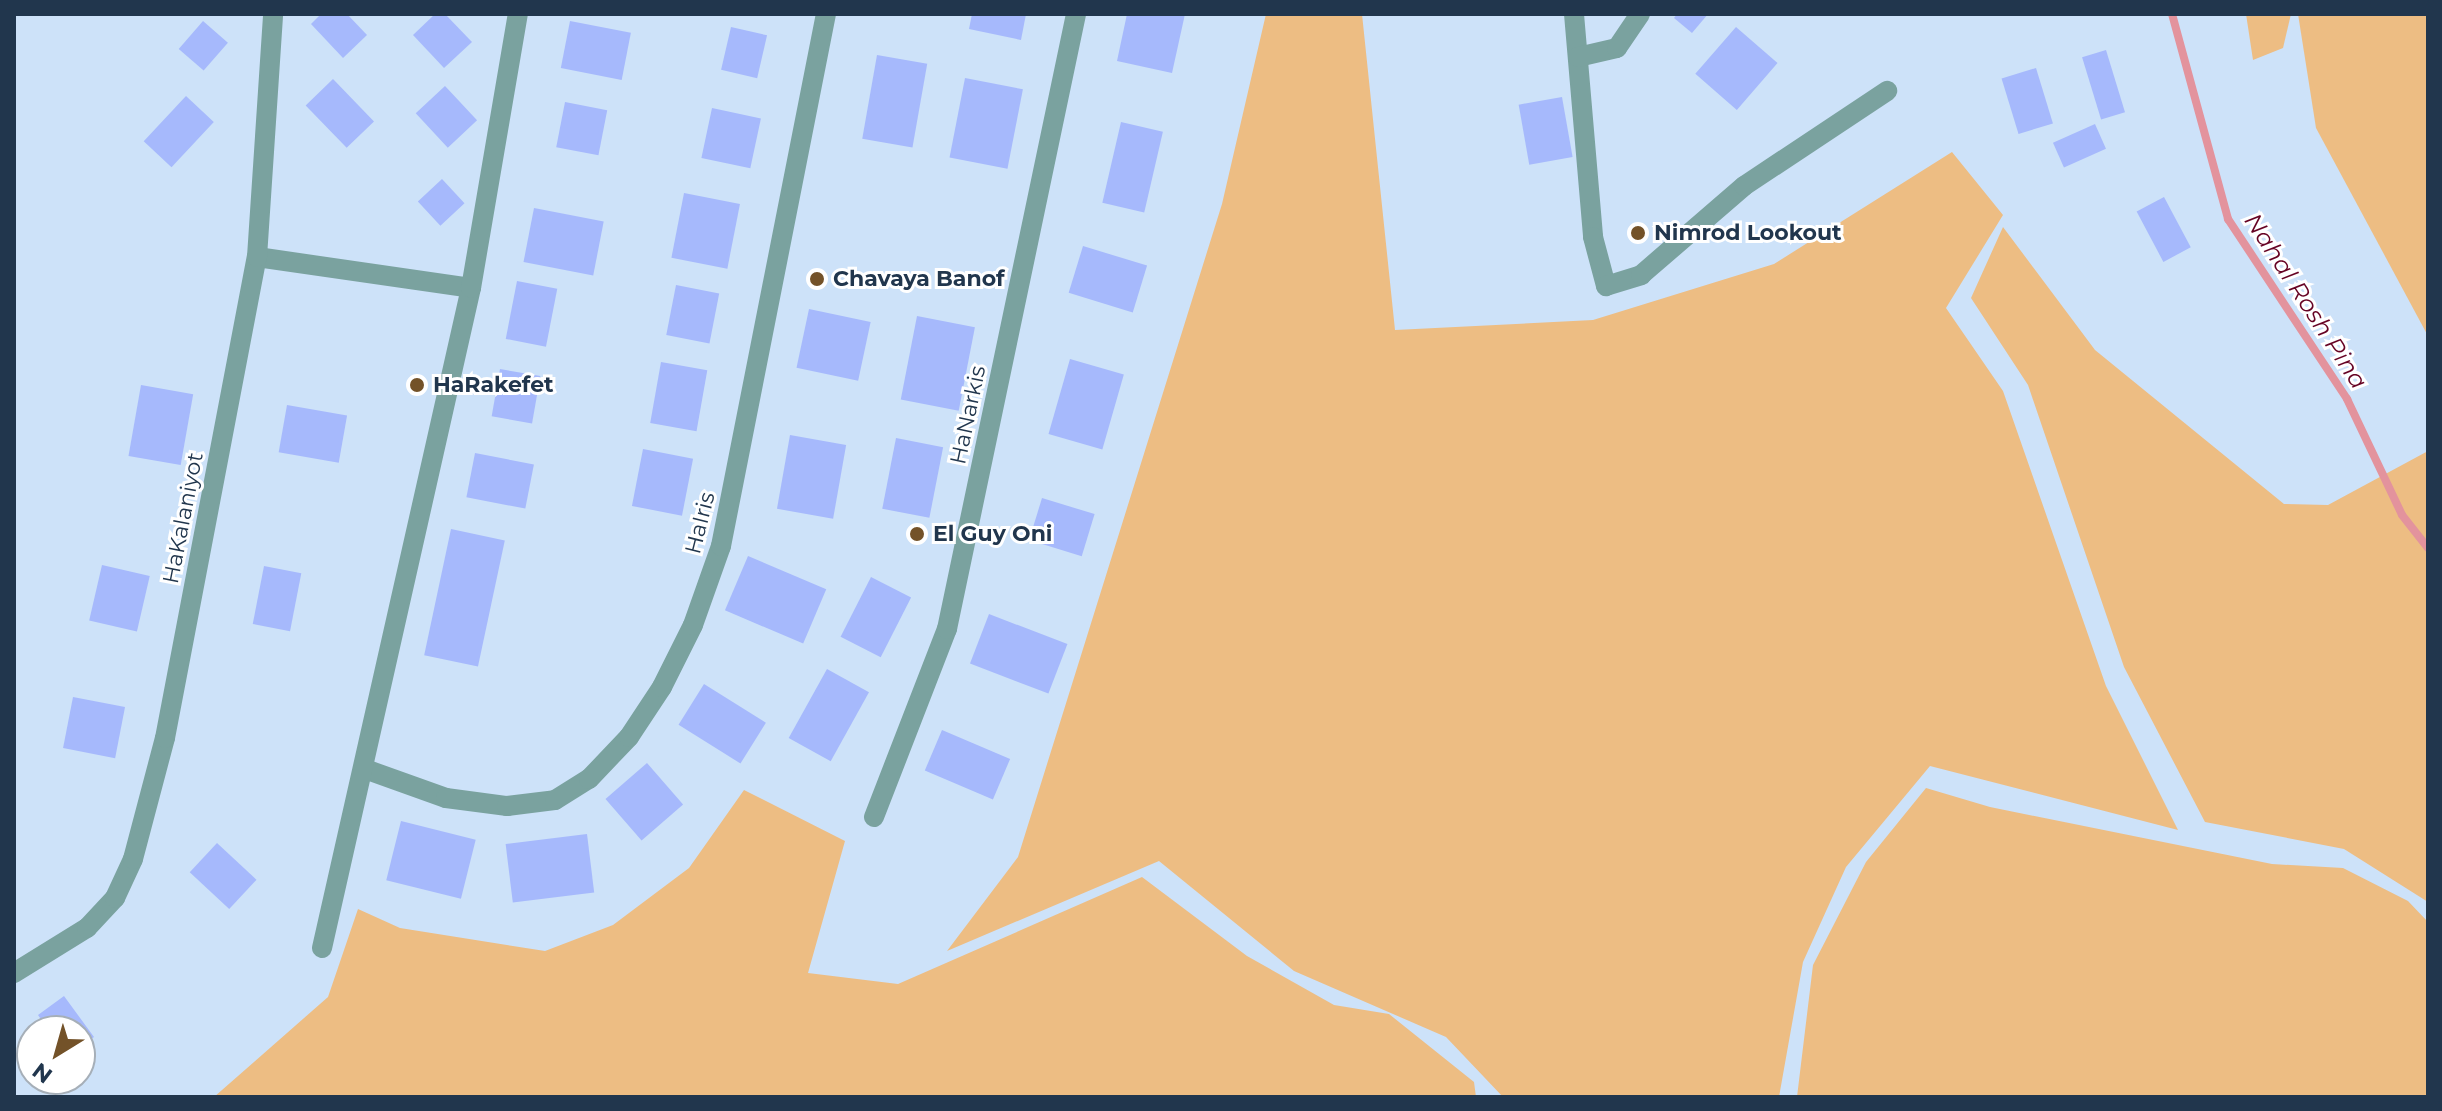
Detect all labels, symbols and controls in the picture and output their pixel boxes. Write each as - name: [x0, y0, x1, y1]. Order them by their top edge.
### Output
- water label: Nahal Rosh Pina: [2238, 208, 2374, 394]
- place label: Nimrod Lookout: [1654, 220, 1842, 246]
- marker: Nimrod Lookout: [1629, 224, 1647, 242]
- place label: Chavaya Banof: [833, 266, 1005, 292]
- marker: Chavaya Banof: [808, 270, 826, 288]
- street label: HaNarkis: [945, 363, 991, 467]
- place label: HaRakefet: [433, 372, 554, 398]
- marker: HaRakefet: [408, 376, 426, 394]
- street label: HaKalaniyot: [157, 450, 209, 586]
- street label: HaIris: [680, 489, 720, 557]
- place label: El Guy Oni: [933, 521, 1052, 547]
- marker: El Guy Oni: [908, 525, 926, 543]
- north arrow: [16, 1015, 96, 1095]
- text: N: [27, 1057, 58, 1089]

